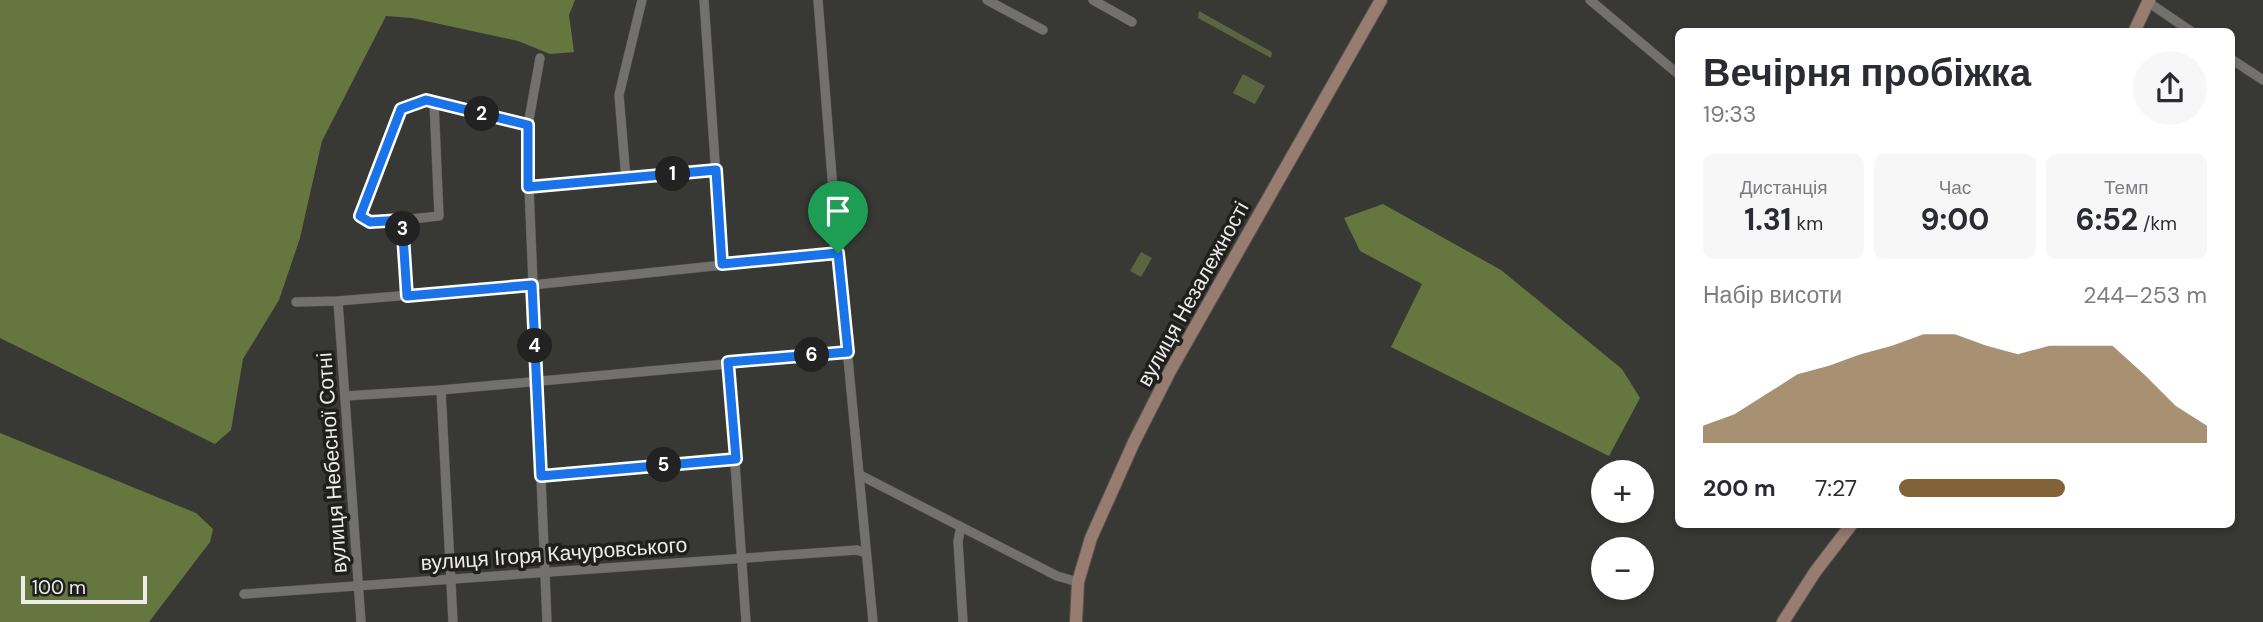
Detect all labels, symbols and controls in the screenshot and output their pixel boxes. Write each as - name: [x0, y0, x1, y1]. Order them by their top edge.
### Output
- text: Вечірня пробіжка: [1703, 48, 2031, 98]
- button: share: [2133, 51, 2207, 125]
- pin: 2: [464, 96, 500, 132]
- text: 19:33: [1703, 99, 1756, 129]
- text: 2: [476, 101, 487, 126]
- pin: 1: [656, 156, 690, 192]
- text: 1: [669, 161, 676, 186]
- text: Дистанція: [1740, 175, 1828, 200]
- text: Час: [1939, 175, 1971, 200]
- text: Темп: [2104, 175, 2149, 200]
- pin: [808, 181, 868, 253]
- icon: arrive: [819, 192, 857, 230]
- street label: вулиця Незалежності: [1131, 197, 1255, 391]
- text: 1.31: [1744, 200, 1792, 239]
- text: 9:00: [1921, 200, 1989, 239]
- text: 6:52: [2076, 200, 2138, 239]
- text: km: [1792, 211, 1823, 236]
- text: /km: [2138, 211, 2177, 236]
- pin: 3: [386, 212, 420, 246]
- text: 3: [397, 216, 408, 241]
- text: Набір висоти: [1703, 280, 1842, 310]
- text: 244–253 m: [2083, 280, 2207, 310]
- pin: 4: [518, 328, 552, 364]
- text: 4: [528, 333, 541, 358]
- pin: 6: [794, 338, 830, 372]
- text: 6: [805, 342, 818, 367]
- street label: вулиця Небесної Сотні: [310, 352, 354, 574]
- pin: 5: [646, 448, 682, 482]
- text: 5: [658, 452, 669, 477]
- map controls: [1591, 460, 1654, 600]
- button: +: [1591, 460, 1654, 523]
- text: 200 m: [1703, 473, 1776, 503]
- text: 7:27: [1815, 473, 1857, 503]
- street label: вулиця Ігоря Качуровського: [420, 531, 688, 577]
- button: −: [1591, 537, 1654, 600]
- scale bar: [21, 573, 147, 605]
- text: 100 m: [32, 575, 86, 600]

